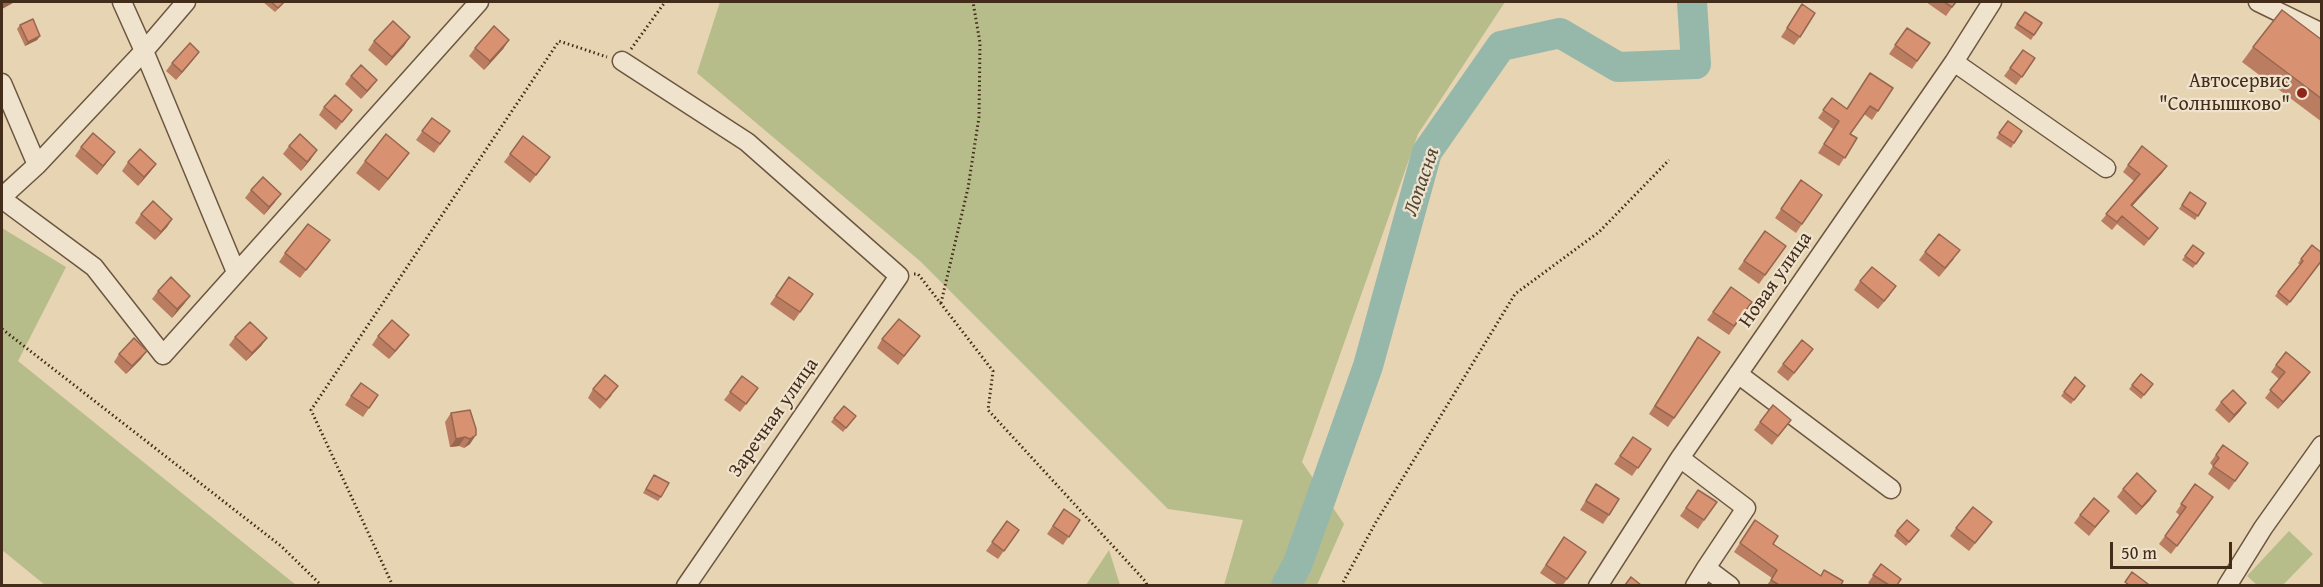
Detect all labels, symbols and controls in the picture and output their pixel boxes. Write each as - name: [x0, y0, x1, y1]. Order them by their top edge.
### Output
- place label: Автосервис "Солнышково": [2159, 70, 2290, 117]
- marker: Автосервис "Солнышково": [2295, 86, 2309, 100]
- water label: Лопасня: [1399, 144, 1445, 220]
- street label: Новая улица: [1734, 228, 1818, 332]
- street label: Заречная улица: [724, 354, 824, 482]
- scale bar: [2113, 530, 2234, 568]
- text: 50 m: [2121, 539, 2157, 566]

